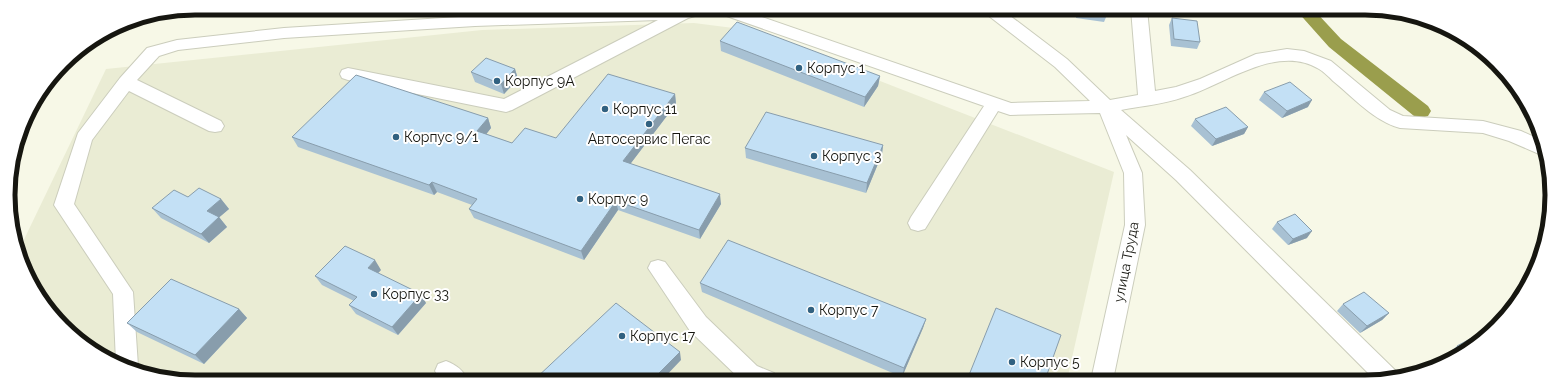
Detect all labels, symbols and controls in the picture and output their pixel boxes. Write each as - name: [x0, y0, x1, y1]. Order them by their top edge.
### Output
- place label: Корпус 1: [807, 60, 865, 76]
- marker: Корпус 1: [794, 63, 804, 73]
- place label: Корпус 9А: [505, 73, 575, 89]
- marker: Корпус 9А: [492, 76, 502, 86]
- place label: Корпус 11: [613, 101, 677, 117]
- marker: Корпус 11: [600, 104, 610, 114]
- marker: Автосервис Пегас: [644, 119, 654, 129]
- place label: Корпус 9/1: [404, 129, 478, 145]
- place label: Автосервис Пегас: [588, 131, 711, 147]
- marker: Корпус 9/1: [391, 132, 401, 142]
- place label: Корпус 3: [822, 148, 881, 164]
- marker: Корпус 3: [809, 151, 819, 161]
- place label: Корпус 9: [588, 191, 648, 207]
- marker: Корпус 9: [575, 194, 585, 204]
- street label: улица Труда: [1110, 220, 1142, 304]
- place label: Корпус 33: [382, 286, 449, 302]
- marker: Корпус 33: [369, 289, 379, 299]
- place label: Корпус 7: [819, 302, 879, 318]
- marker: Корпус 7: [806, 305, 816, 315]
- place label: Корпус 17: [630, 328, 696, 344]
- marker: Корпус 17: [617, 331, 627, 341]
- place label: Корпус 5: [1020, 354, 1080, 370]
- marker: Корпус 5: [1007, 357, 1017, 367]

